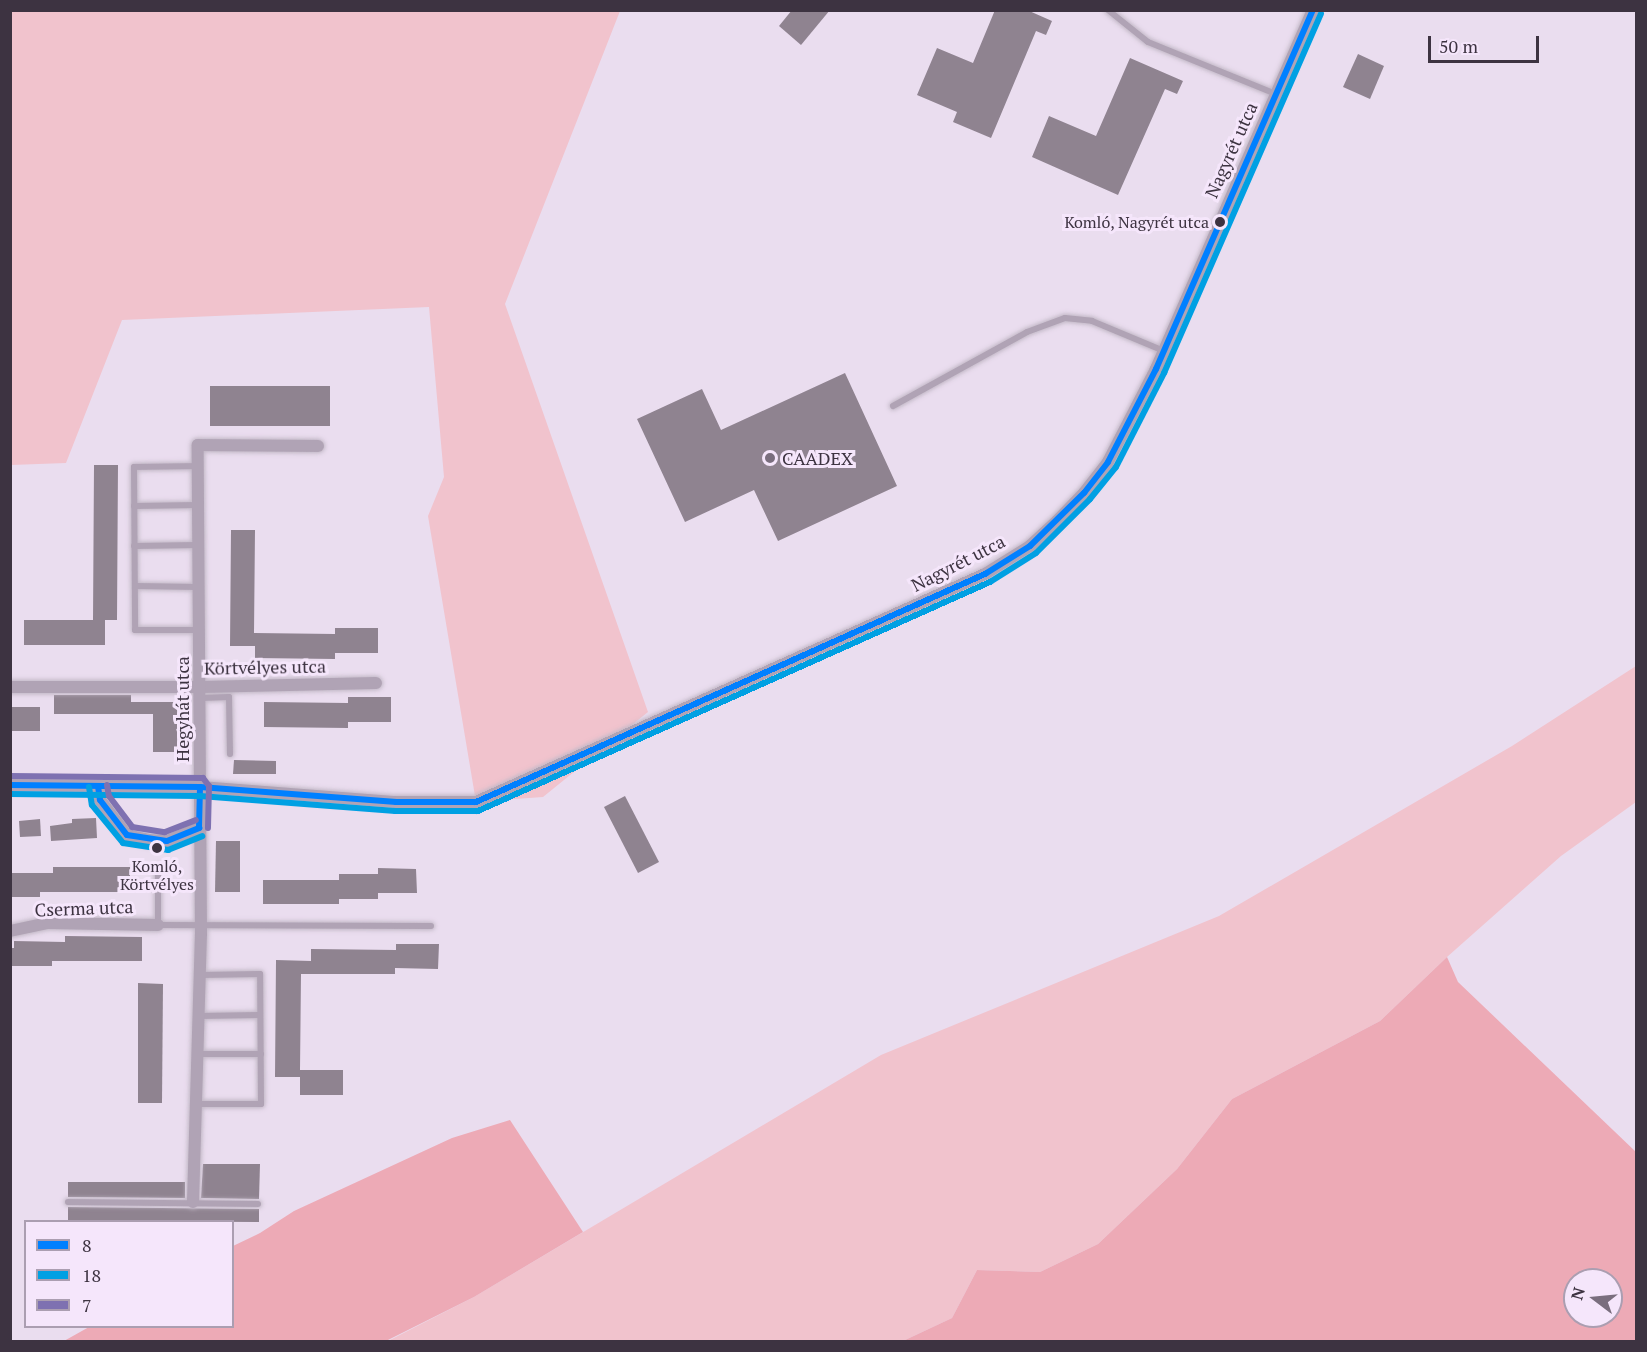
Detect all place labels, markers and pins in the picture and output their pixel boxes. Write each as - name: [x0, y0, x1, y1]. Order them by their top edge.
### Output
- place label: Komló, Nagyrét utca: [1064, 212, 1209, 232]
- marker: Komló, Nagyrét utca: [1214, 216, 1226, 228]
- place label: CAADEX: [782, 447, 853, 469]
- marker: CAADEX: [763, 451, 777, 465]
- marker: Komló, Körtvélyes: [151, 842, 163, 854]
- place label: Komló, Körtvélyes: [120, 856, 194, 894]

